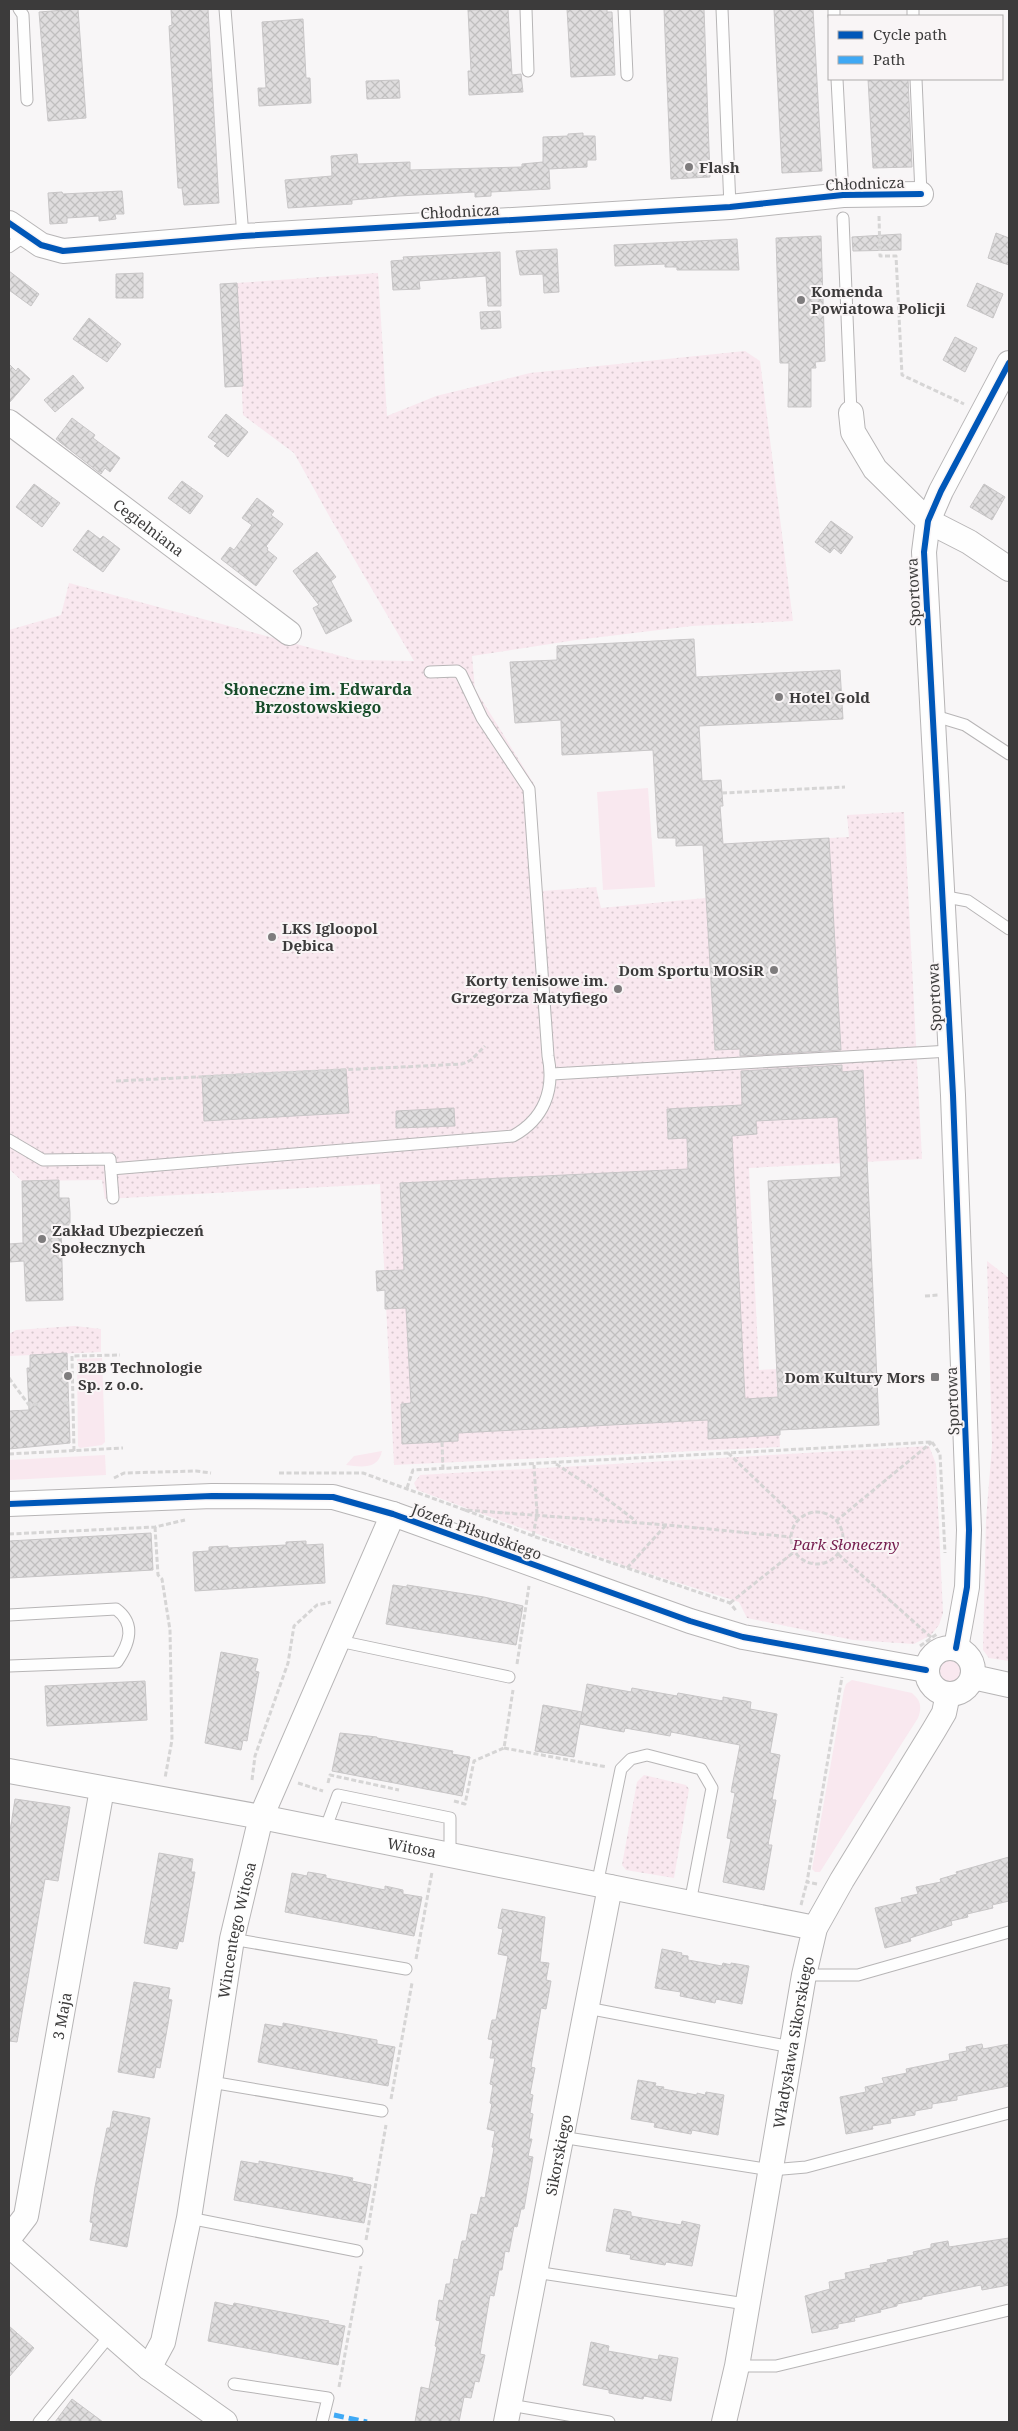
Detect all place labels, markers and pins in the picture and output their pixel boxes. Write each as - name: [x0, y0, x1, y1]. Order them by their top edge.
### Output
- place label: Flash: [699, 157, 740, 177]
- marker: Flash: [683, 161, 695, 173]
- place label: Komenda Powiatowa Policji: [811, 281, 946, 318]
- marker: Komenda Powiatowa Policji: [795, 294, 807, 306]
- place label: Hotel Gold: [789, 687, 870, 707]
- marker: Hotel Gold: [773, 691, 785, 703]
- place label: LKS Igloopol Dębica: [282, 918, 378, 955]
- marker: LKS Igloopol Dębica: [266, 931, 278, 943]
- place label: Dom Sportu MOSiR: [618, 960, 764, 980]
- marker: Dom Sportu MOSiR: [768, 964, 780, 976]
- place label: Korty tenisowe im. Grzegorza Matyfiego: [451, 970, 608, 1007]
- marker: Korty tenisowe im. Grzegorza Matyfiego: [612, 983, 624, 995]
- place label: Zakład Ubezpieczeń Społecznych: [52, 1220, 204, 1257]
- marker: Zakład Ubezpieczeń Społecznych: [36, 1233, 48, 1245]
- place label: B2B Technologie Sp. z o.o.: [78, 1357, 202, 1394]
- place label: Dom Kultury Mors: [785, 1367, 925, 1387]
- marker: B2B Technologie Sp. z o.o.: [62, 1370, 74, 1382]
- marker: Dom Kultury Mors: [929, 1371, 941, 1383]

